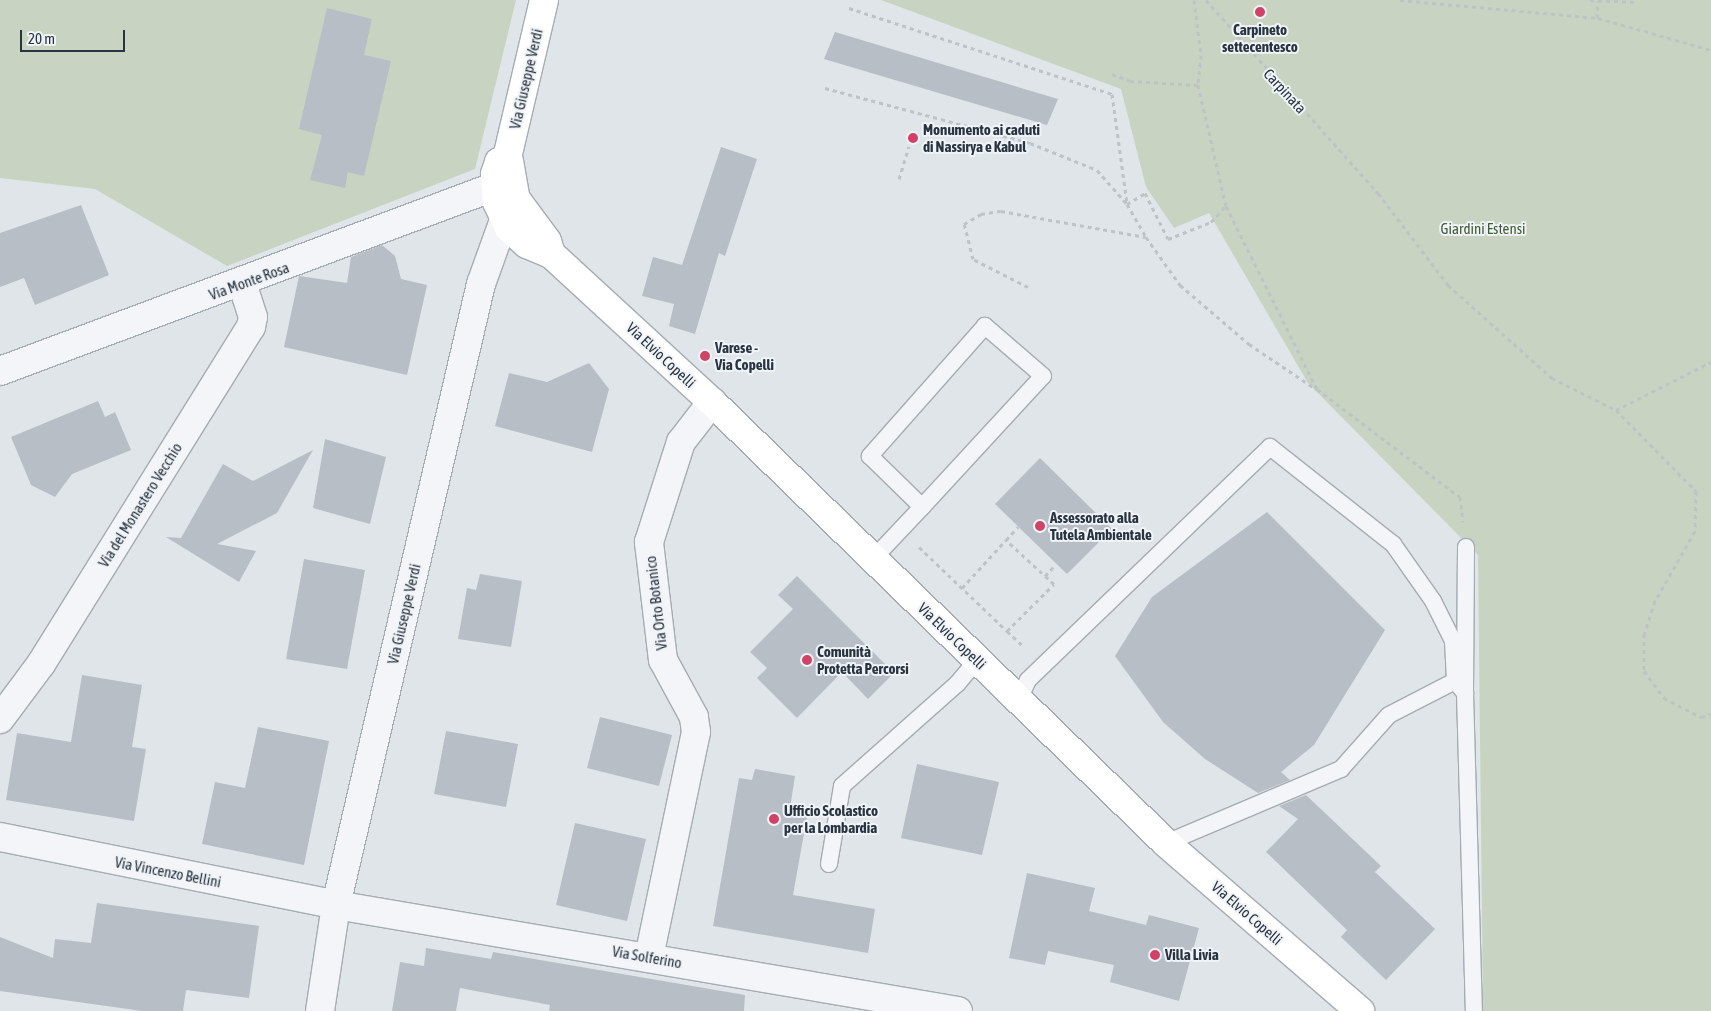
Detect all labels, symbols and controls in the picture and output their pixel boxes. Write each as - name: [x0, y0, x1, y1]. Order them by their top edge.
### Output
- marker: Carpineto settecentesco: [1254, 6, 1266, 18]
- scale bar: [22, 20, 128, 52]
- place label: Carpineto settecentesco: [1222, 20, 1298, 55]
- street label: Via Giuseppe Verdi: [506, 27, 546, 131]
- text: 20 m: [28, 30, 55, 47]
- street label: Carpinata: [1260, 65, 1310, 117]
- place label: Monumento ai caduti di Nassirya e Kabul: [923, 120, 1040, 155]
- marker: Monumento ai caduti di Nassirya e Kabul: [907, 132, 919, 144]
- park label: Giardini Estensi: [1441, 220, 1525, 238]
- street label: Via Monte Rosa: [206, 258, 292, 304]
- street label: Via Elvio Copelli: [623, 318, 699, 392]
- place label: Varese - Via Copelli: [715, 338, 774, 373]
- marker: Varese - Via Copelli: [699, 350, 711, 362]
- street label: Via del Monastero Vecchio: [94, 439, 186, 571]
- place label: Assessorato alla Tutela Ambientale: [1050, 508, 1152, 543]
- marker: Assessorato alla Tutela Ambientale: [1034, 520, 1046, 532]
- street label: Via Orto Botanico: [641, 555, 671, 651]
- street label: Via Giuseppe Verdi: [384, 562, 424, 666]
- street label: Via Elvio Copelli: [914, 599, 990, 673]
- place label: Comunità Protetta Percorsi: [817, 642, 909, 677]
- marker: Comunità Protetta Percorsi: [801, 654, 813, 666]
- place label: Ufficio Scolastico per la Lombardia: [784, 801, 878, 836]
- marker: Ufficio Scolastico per la Lombardia: [768, 813, 780, 825]
- street label: Via Vincenzo Bellini: [113, 853, 223, 891]
- street label: Via Elvio Copelli: [1208, 877, 1286, 949]
- street label: Via Solferino: [611, 942, 683, 972]
- place label: Villa Livia: [1165, 946, 1219, 964]
- marker: Villa Livia: [1149, 949, 1161, 961]

